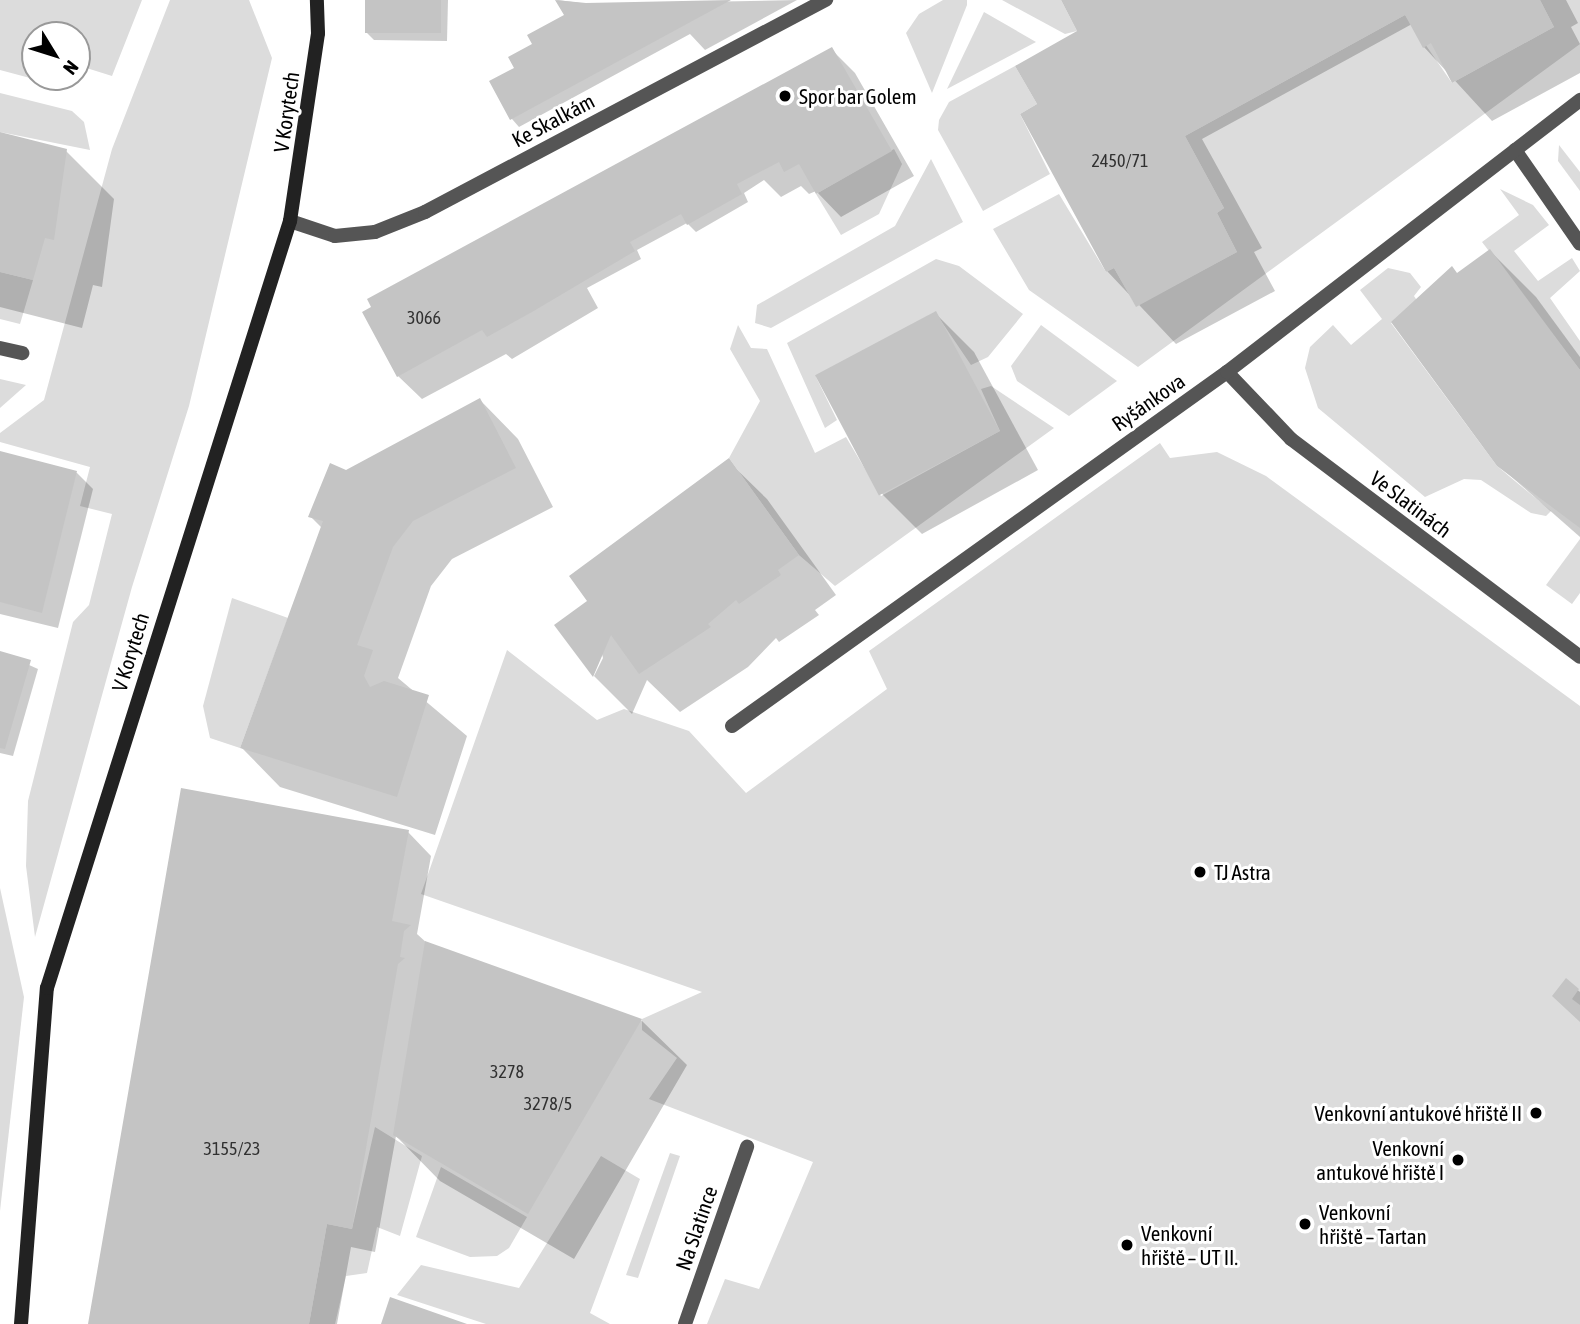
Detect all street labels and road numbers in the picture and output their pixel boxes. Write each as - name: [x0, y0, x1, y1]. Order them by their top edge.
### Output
- street label: V Korytech: [268, 70, 304, 154]
- street label: Ke Skalkám: [507, 88, 599, 152]
- street label: Ryšánkova: [1107, 368, 1189, 436]
- street label: Ve Slatinách: [1365, 465, 1457, 543]
- street label: V Korytech: [106, 610, 154, 694]
- street label: Na Slatince: [670, 1183, 722, 1273]

